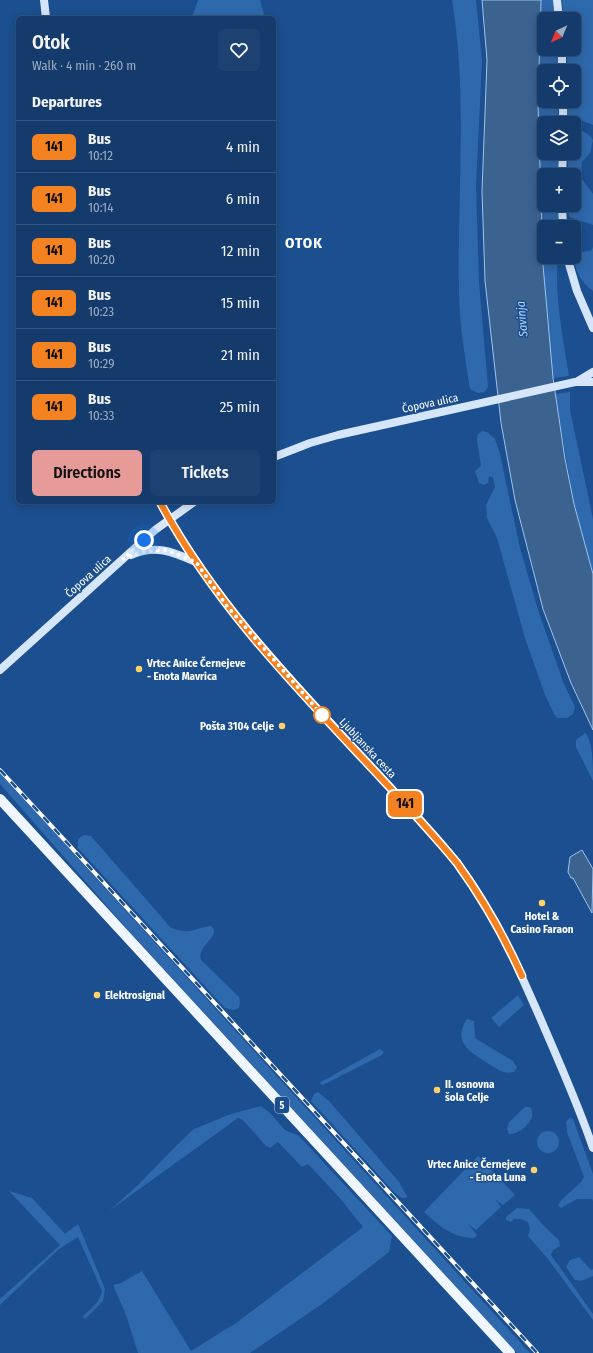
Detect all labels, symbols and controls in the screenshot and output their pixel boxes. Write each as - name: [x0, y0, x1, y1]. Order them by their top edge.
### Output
- north arrow: [537, 12, 581, 56]
- map controls: [537, 12, 581, 264]
- button: heart: [218, 29, 260, 71]
- text: Otok: [32, 31, 70, 54]
- text: Walk · 4 min · 260 m: [32, 58, 136, 73]
- button: locate: [537, 64, 581, 108]
- text: Departures: [32, 93, 102, 111]
- button: layers: [537, 116, 581, 160]
- text: Bus: [88, 130, 111, 148]
- text: 141: [45, 138, 63, 155]
- text: 4 min: [226, 138, 260, 156]
- text: 10:12: [88, 148, 113, 163]
- button: +: [537, 168, 581, 212]
- text: Bus: [88, 182, 111, 200]
- text: 141: [45, 190, 63, 207]
- text: 6 min: [226, 190, 260, 208]
- text: 10:14: [88, 200, 113, 215]
- button: −: [537, 220, 581, 264]
- text: Bus: [88, 234, 111, 252]
- district label: OTOK: [285, 234, 323, 252]
- text: 141: [45, 242, 63, 259]
- text: 12 min: [221, 242, 260, 260]
- text: 10:20: [88, 252, 115, 267]
- text: Bus: [88, 286, 111, 304]
- text: 141: [45, 294, 63, 311]
- text: 15 min: [221, 294, 260, 312]
- water label: Savinja: [513, 300, 531, 338]
- text: 10:23: [88, 304, 114, 319]
- text: Bus: [88, 338, 111, 356]
- text: 141: [45, 346, 63, 363]
- text: 21 min: [221, 346, 260, 364]
- text: 10:29: [88, 356, 115, 371]
- text: Bus: [88, 390, 111, 408]
- street label: Čopova ulica: [401, 390, 459, 416]
- text: 141: [45, 398, 63, 415]
- text: 25 min: [220, 398, 260, 416]
- text: 10:33: [88, 408, 114, 423]
- button: Directions: [32, 450, 142, 496]
- button: Tickets: [150, 450, 260, 496]
- your location: [134, 530, 154, 550]
- street label: Čopova ulica: [62, 552, 114, 600]
- place label: Vrtec Anice Černejeve - Enota Mavrica: [146, 656, 246, 683]
- marker: Vrtec Anice Černejeve - Enota Mavrica: [134, 664, 144, 674]
- unlabelled marker: [313, 706, 331, 724]
- street label: Ljubljanska cesta: [337, 716, 399, 781]
- place label: Pošta 3104 Celje: [200, 720, 274, 733]
- marker: Pošta 3104 Celje: [277, 721, 287, 731]
- line badge: 141: [382, 791, 428, 817]
- text: 141: [396, 795, 414, 812]
- marker: Hotel & Casino Faraon: [537, 898, 547, 908]
- place label: Hotel & Casino Faraon: [510, 910, 574, 936]
- place label: Elektrosignal: [105, 989, 166, 1002]
- marker: Elektrosignal: [92, 990, 102, 1000]
- place label: II. osnovna šola Celje: [445, 1078, 495, 1104]
- marker: II. osnovna šola Celje: [432, 1085, 442, 1095]
- road number: 5: [275, 1097, 289, 1113]
- place label: Vrtec Anice Černejeve - Enota Luna: [426, 1157, 527, 1184]
- marker: Vrtec Anice Černejeve - Enota Luna: [529, 1165, 539, 1175]

